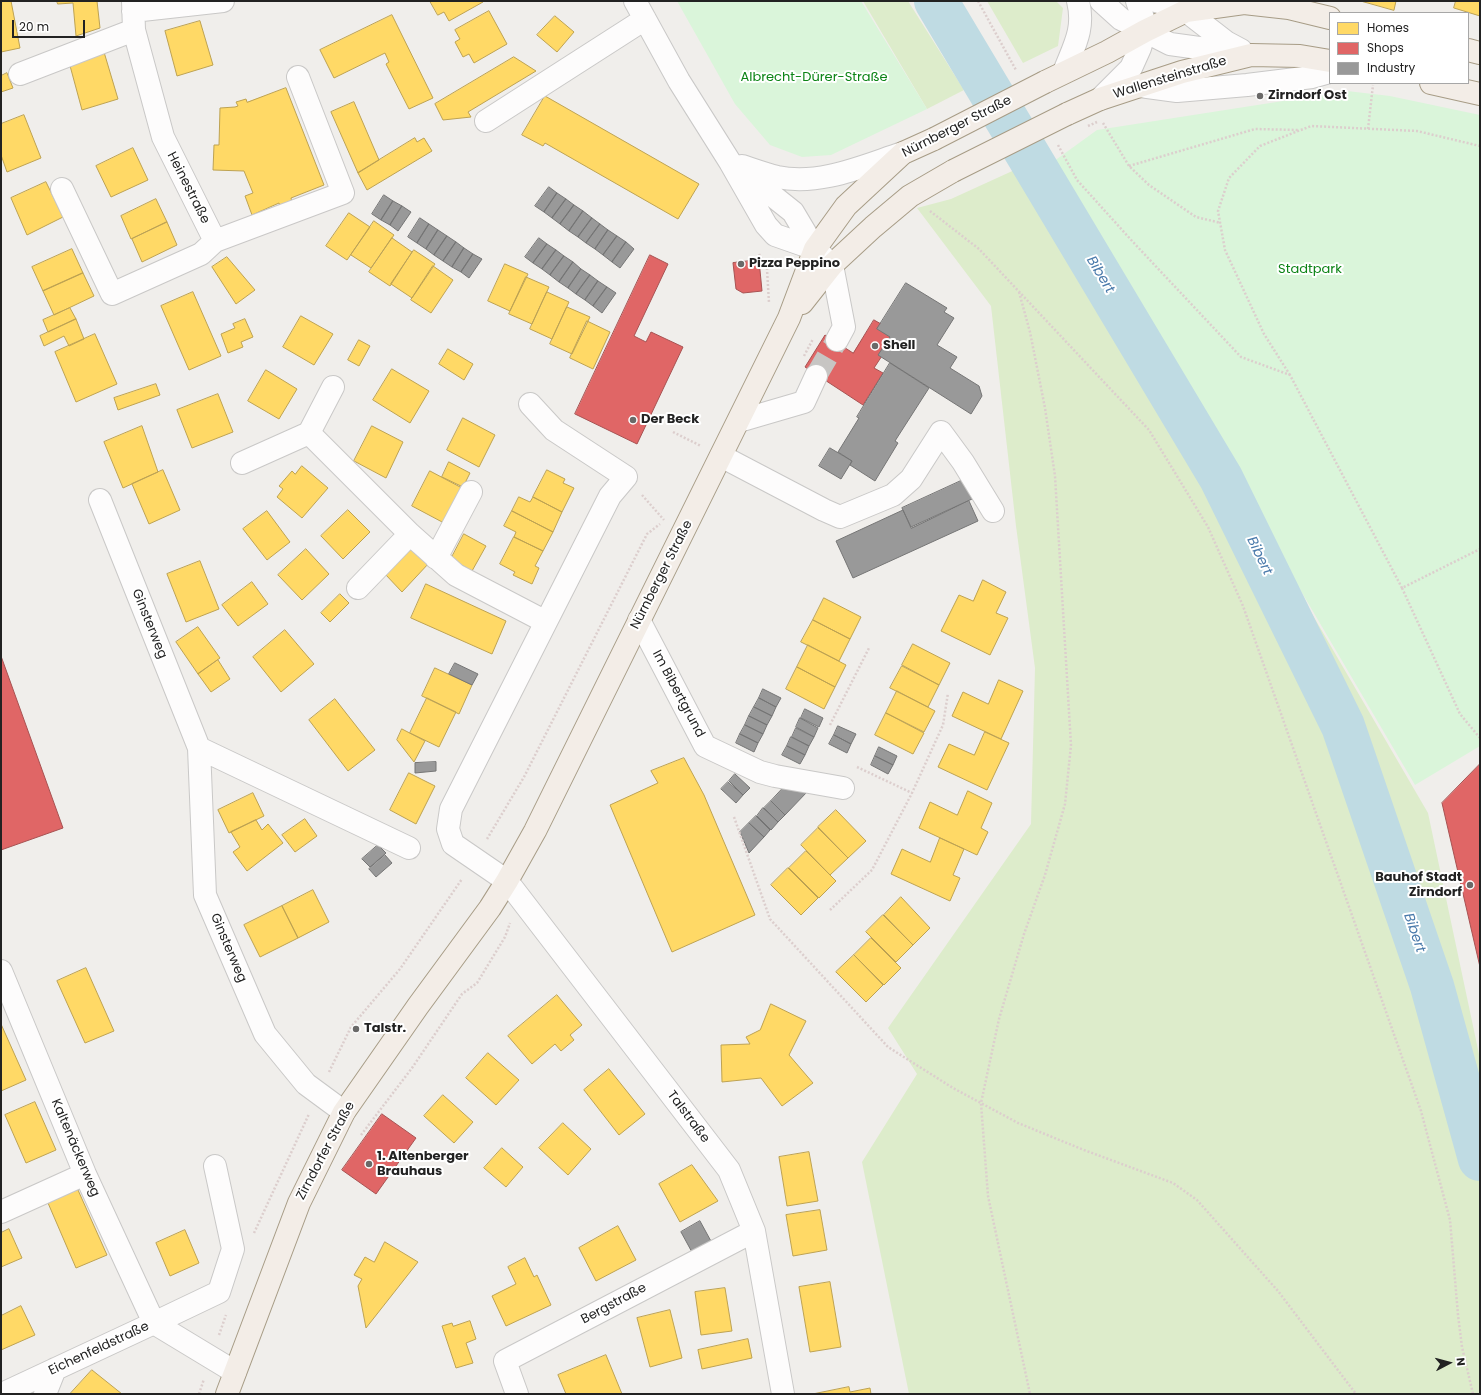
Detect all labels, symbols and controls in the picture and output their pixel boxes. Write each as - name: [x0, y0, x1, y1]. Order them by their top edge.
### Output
- scale bar: [14, 12, 87, 38]
- legend: [1329, 12, 1469, 84]
- text: 20 m: [19, 18, 49, 35]
- text: Homes: [1367, 19, 1409, 36]
- text: Shops: [1367, 39, 1404, 56]
- street label: Wallensteinstraße: [1112, 53, 1228, 103]
- text: Industry: [1367, 59, 1415, 76]
- park label: Albrecht-Dürer-Straße: [740, 70, 888, 86]
- place label: Zirndorf Ost: [1268, 88, 1347, 104]
- marker: Zirndorf Ost: [1255, 91, 1265, 101]
- street label: Nürnberger Straße: [900, 93, 1014, 161]
- street label: Heinestraße: [163, 149, 213, 227]
- water label: Bibert: [1082, 253, 1118, 297]
- place label: Pizza Peppino: [749, 256, 840, 272]
- marker: Pizza Peppino: [736, 259, 746, 269]
- park label: Stadtpark: [1278, 262, 1342, 278]
- place label: Shell: [883, 338, 915, 354]
- marker: Shell: [870, 341, 880, 351]
- place label: Der Beck: [641, 412, 699, 428]
- marker: Der Beck: [628, 415, 638, 425]
- street label: Nürnberger Straße: [628, 518, 696, 632]
- water label: Bibert: [1243, 534, 1275, 578]
- street label: Ginsterweg: [128, 587, 170, 661]
- street label: Im Bibertgrund: [648, 648, 708, 740]
- place label: Bauhof Stadt Zirndorf: [1375, 870, 1462, 901]
- marker: Bauhof Stadt Zirndorf: [1465, 880, 1475, 890]
- street label: Ginsterweg: [206, 911, 250, 985]
- water label: Bibert: [1399, 911, 1429, 955]
- place label: Talstr.: [364, 1021, 406, 1037]
- marker: Talstr.: [351, 1024, 361, 1034]
- street label: Talstraße: [663, 1088, 713, 1146]
- street label: Kaltenäckerweg: [47, 1097, 103, 1199]
- street label: Zirndorfer Straße: [294, 1099, 358, 1203]
- place label: 1. Altenberger Brauhaus: [377, 1149, 469, 1180]
- marker: 1. Altenberger Brauhaus: [364, 1159, 374, 1169]
- street label: Bergstraße: [579, 1280, 649, 1328]
- street label: Eichenfeldstraße: [46, 1319, 152, 1379]
- north arrow: [1429, 1343, 1469, 1383]
- text: N: [1453, 1357, 1469, 1367]

